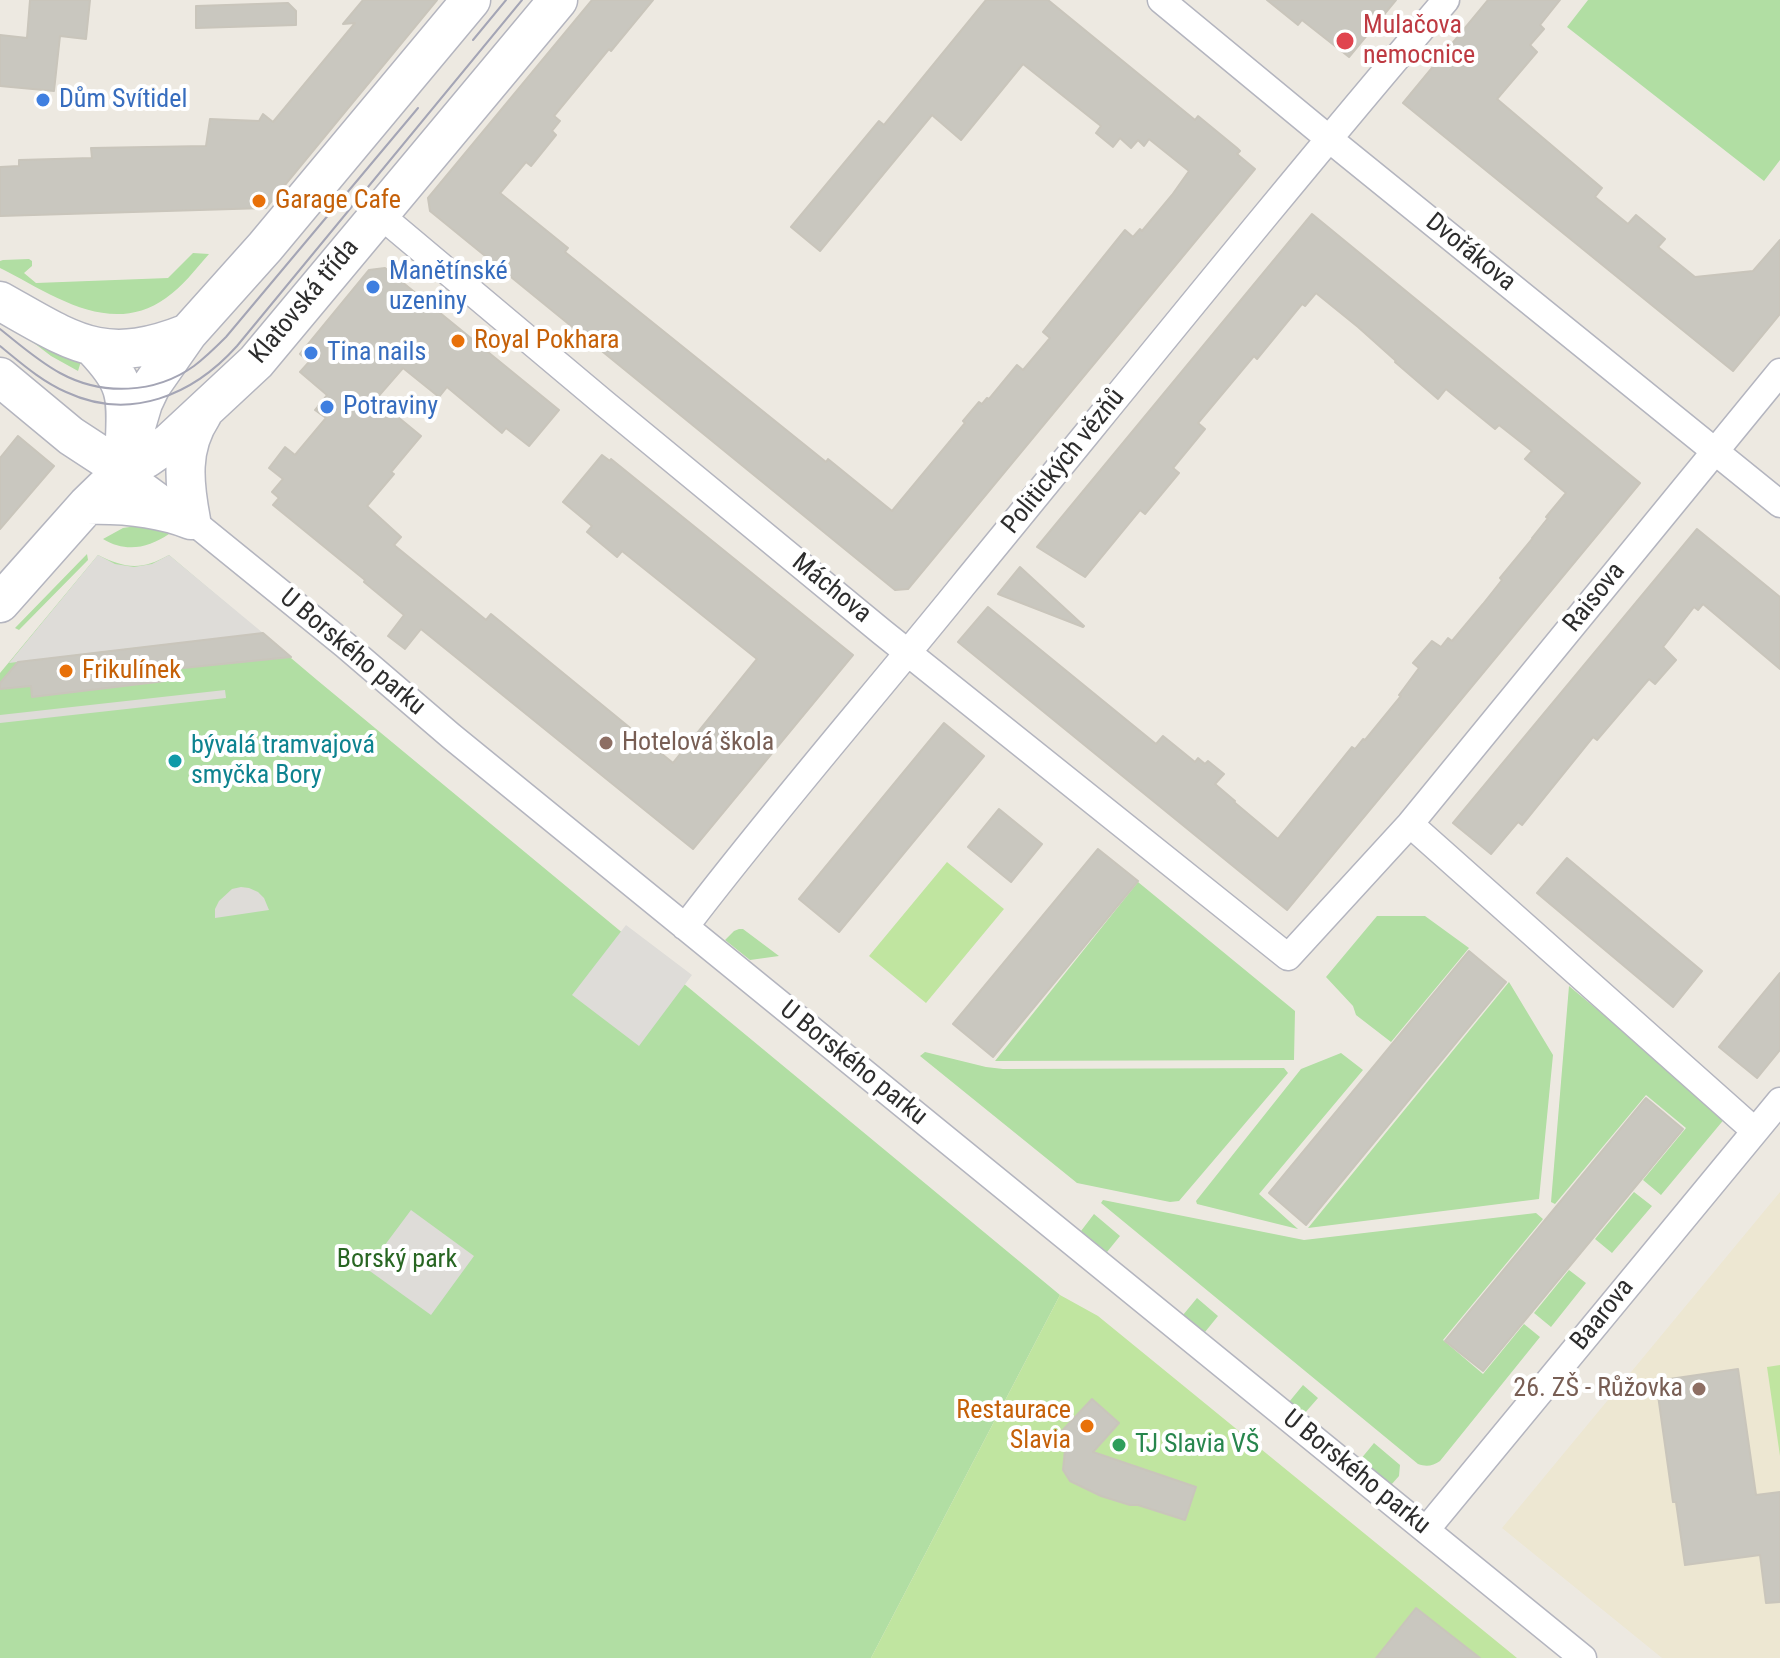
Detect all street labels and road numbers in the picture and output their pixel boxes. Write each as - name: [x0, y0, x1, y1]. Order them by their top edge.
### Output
- street label: Dvořákova: [1419, 207, 1521, 299]
- street label: Klatovská třída: [244, 233, 366, 371]
- street label: Politických vězňů: [996, 383, 1132, 541]
- street label: Máchova: [785, 548, 877, 630]
- street label: Raisova: [1558, 557, 1632, 639]
- street label: U Borského parku: [273, 583, 431, 723]
- street label: U Borského parku: [773, 995, 933, 1133]
- street label: Baarova: [1565, 1273, 1641, 1357]
- street label: U Borského parku: [1276, 1404, 1436, 1542]

